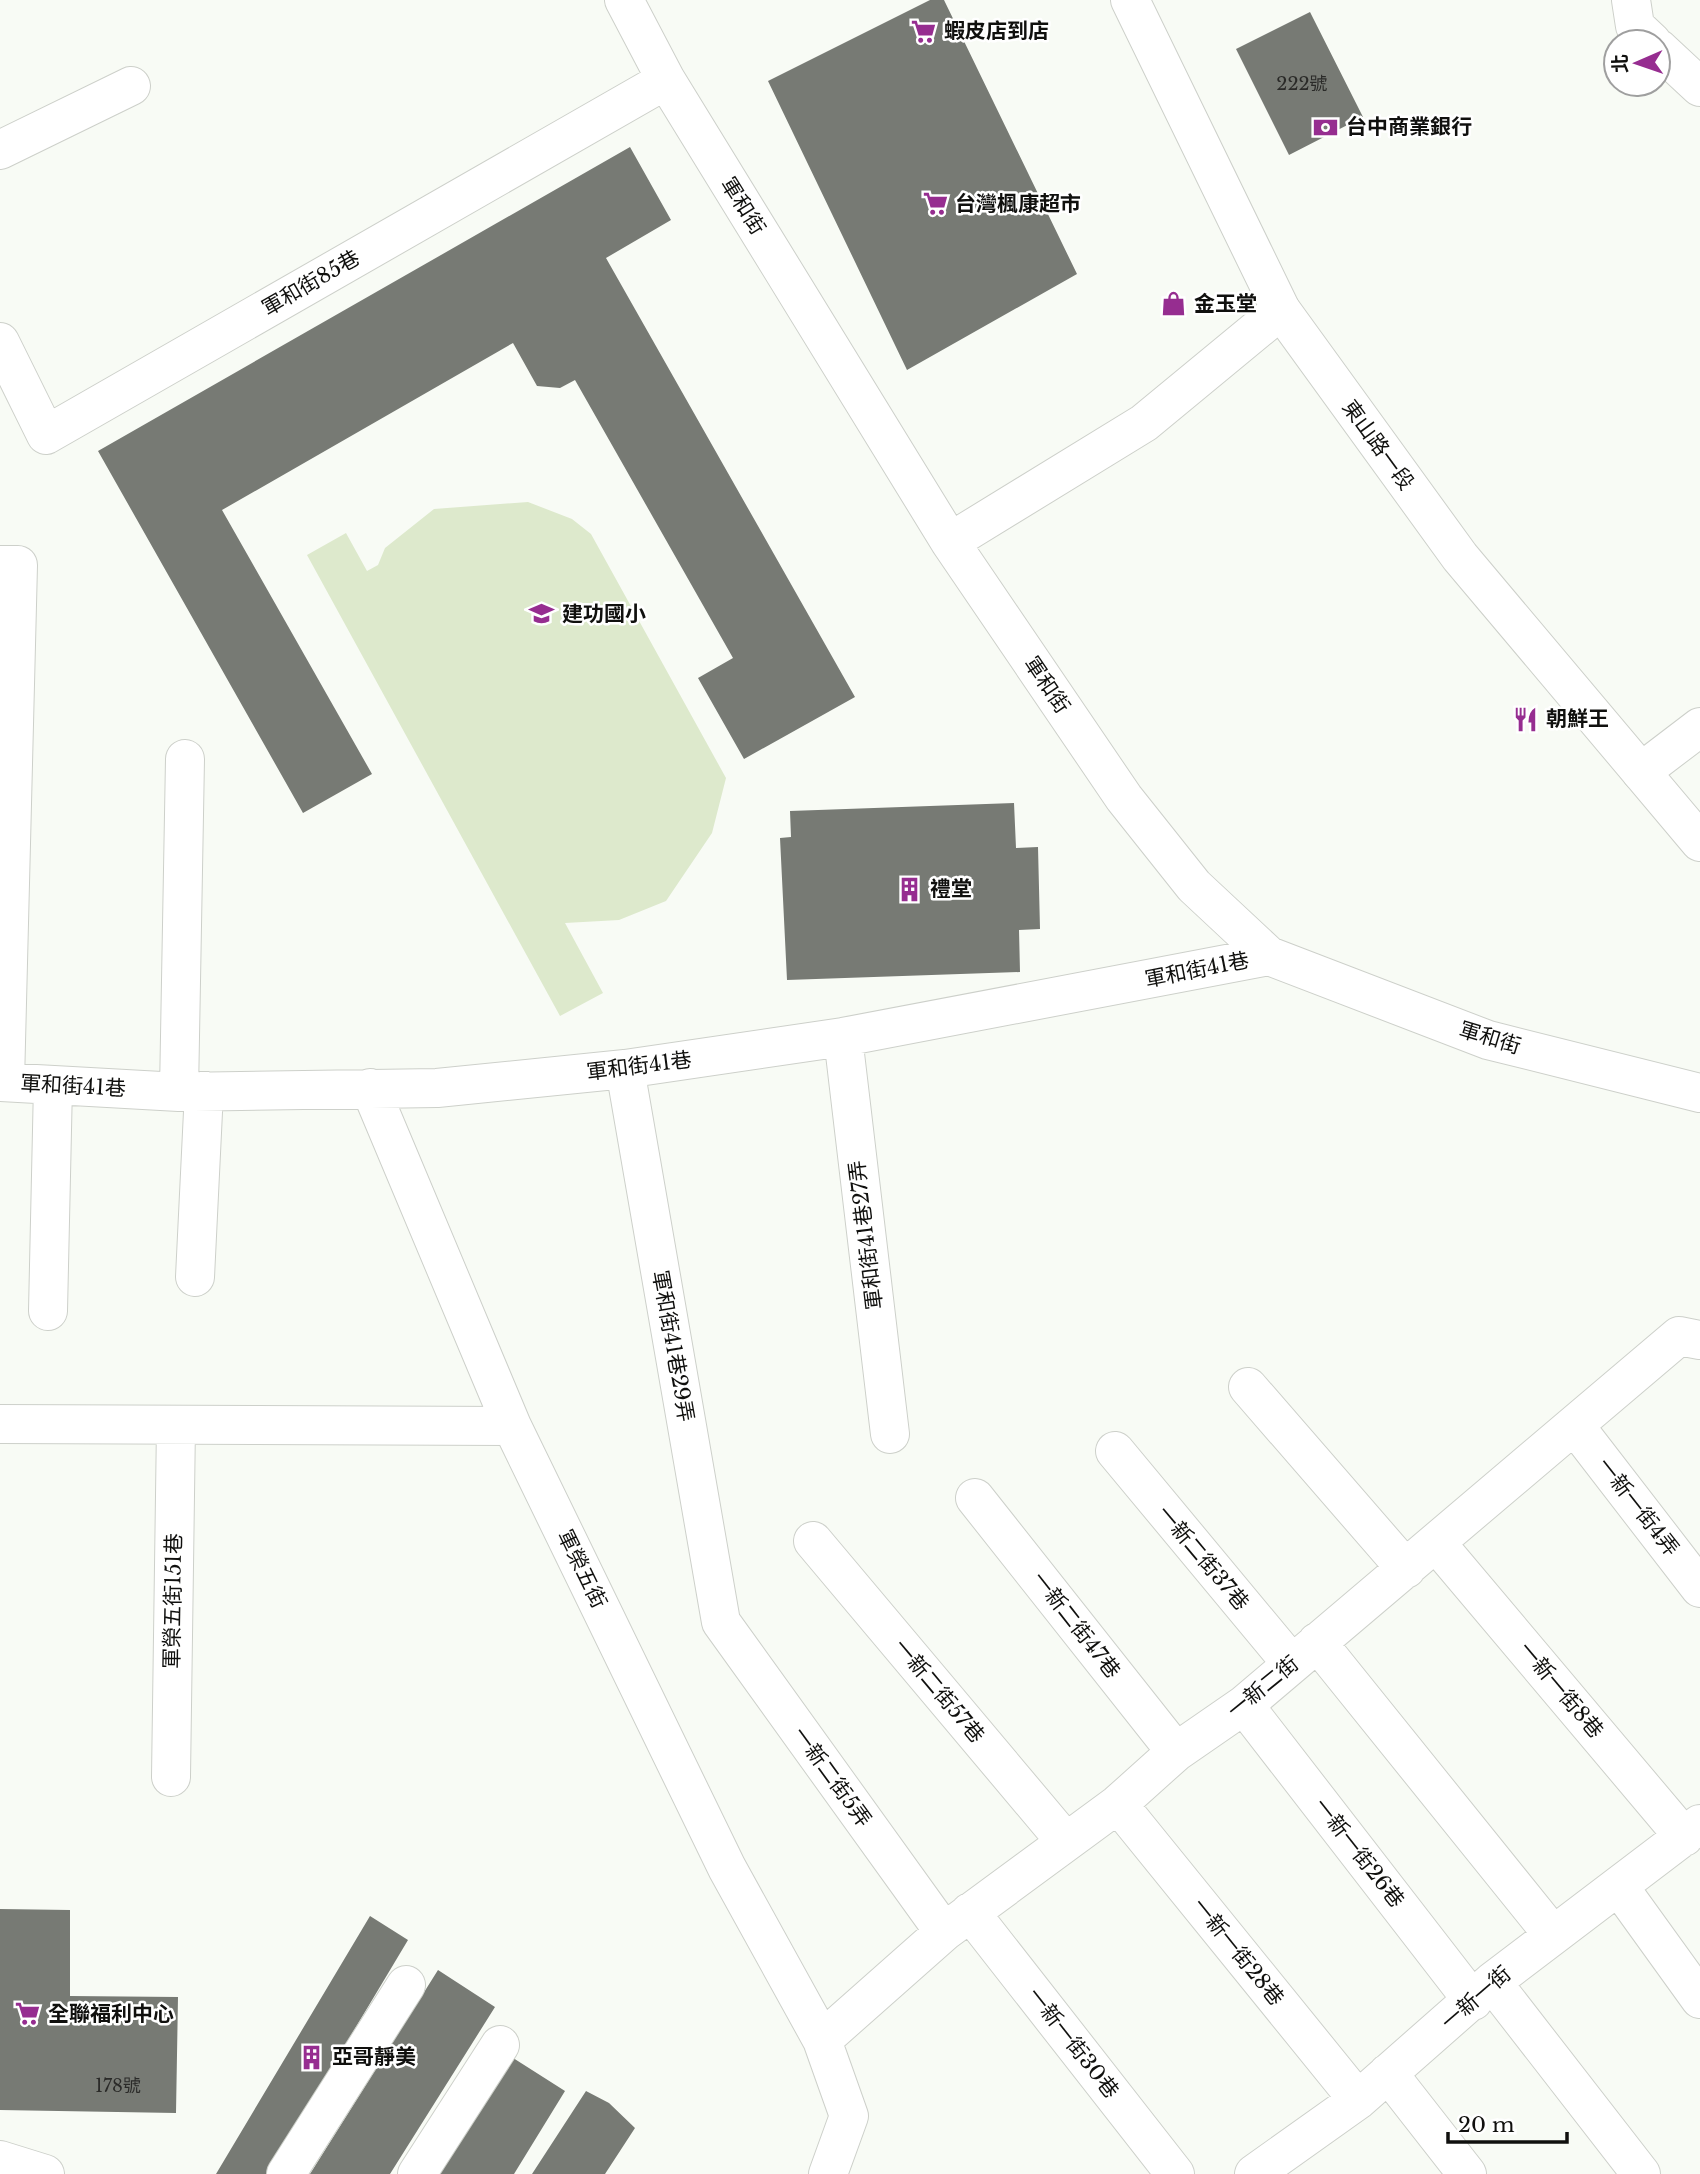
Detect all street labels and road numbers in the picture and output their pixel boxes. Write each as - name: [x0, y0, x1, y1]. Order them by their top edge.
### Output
- street label: 軍和街: [715, 172, 771, 240]
- street label: 軍和街85巷: [257, 245, 365, 321]
- street label: 東山路一段: [1337, 395, 1419, 495]
- street label: 軍和街: [1019, 652, 1075, 718]
- street label: 軍和街41巷: [1143, 947, 1251, 993]
- street label: 軍和街: [1456, 1016, 1524, 1060]
- street label: 軍和街41巷: [585, 1047, 693, 1085]
- street label: 軍和街41巷: [20, 1070, 126, 1102]
- street label: 軍和街41巷27弄: [844, 1159, 888, 1311]
- street label: 軍和街41巷29弄: [647, 1268, 699, 1424]
- street label: 一新一街4弄: [1592, 1453, 1684, 1561]
- street label: 一新二街37巷: [1152, 1500, 1254, 1616]
- street label: 軍榮五街: [552, 1526, 612, 1612]
- street label: 軍榮五街151巷: [159, 1533, 187, 1669]
- street label: 一新二街47巷: [1026, 1567, 1126, 1683]
- street label: 一新二街57巷: [888, 1634, 990, 1748]
- street label: 一新一街8巷: [1513, 1637, 1609, 1743]
- street label: 一新二街: [1222, 1650, 1304, 1724]
- street label: 一新二街5弄: [787, 1722, 877, 1832]
- street label: 一新一街26巷: [1308, 1793, 1410, 1913]
- street label: 一新一街28巷: [1187, 1893, 1289, 2011]
- street label: 一新一街: [1436, 1961, 1516, 2035]
- street label: 一新一街30巷: [1022, 1983, 1124, 2103]

